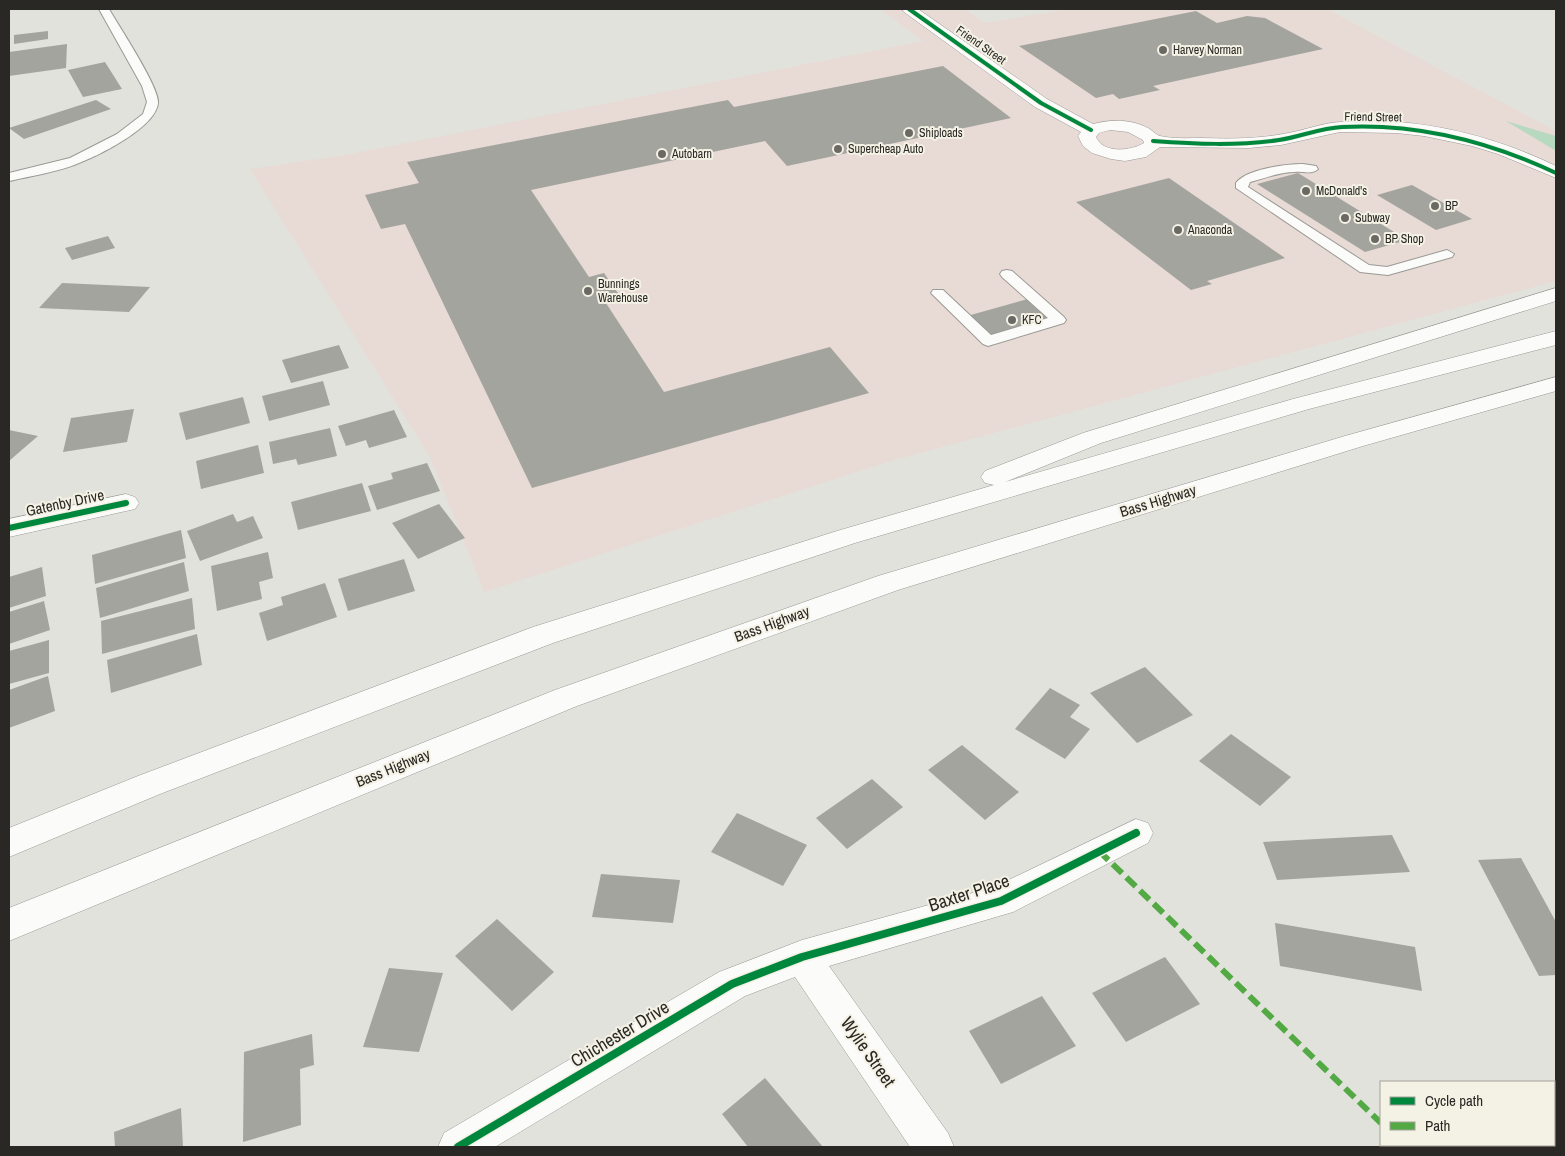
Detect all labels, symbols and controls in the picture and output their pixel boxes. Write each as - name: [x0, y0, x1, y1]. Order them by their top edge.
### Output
- street label: Friend Street: [953, 22, 1009, 68]
- place label: Harvey Norman: [1173, 42, 1242, 58]
- marker: Harvey Norman: [1157, 44, 1169, 56]
- street label: Friend Street: [1344, 109, 1402, 126]
- place label: Shiploads: [919, 125, 963, 141]
- marker: Shiploads: [903, 127, 915, 139]
- place label: Supercheap Auto: [848, 141, 924, 157]
- marker: Supercheap Auto: [832, 143, 844, 155]
- place label: Autobarn: [671, 146, 712, 162]
- marker: Autobarn: [656, 148, 668, 160]
- place label: McDonald's: [1316, 183, 1367, 199]
- marker: McDonald's: [1300, 185, 1312, 197]
- place label: BP: [1445, 198, 1459, 214]
- marker: BP: [1429, 200, 1441, 212]
- place label: Subway: [1355, 210, 1390, 226]
- marker: Subway: [1339, 212, 1351, 224]
- place label: Anaconda: [1187, 222, 1233, 238]
- marker: Anaconda: [1172, 224, 1184, 236]
- place label: BP Shop: [1385, 231, 1424, 247]
- marker: BP Shop: [1369, 233, 1381, 245]
- place label: Bunnings Warehouse: [598, 276, 648, 306]
- marker: Bunnings Warehouse: [582, 285, 594, 297]
- place label: KFC: [1022, 312, 1042, 328]
- marker: KFC: [1006, 314, 1018, 326]
- street label: Bass Highway: [1117, 479, 1199, 522]
- street label: Gatenby Drive: [24, 484, 106, 521]
- street label: Bass Highway: [731, 600, 813, 647]
- street label: Bass Highway: [352, 743, 434, 792]
- street label: Baxter Place: [925, 868, 1013, 917]
- street label: Chichester Drive: [566, 994, 674, 1073]
- street label: Wylie Street: [835, 1012, 902, 1092]
- legend: [1380, 1081, 1555, 1146]
- text: Cycle path: [1425, 1090, 1483, 1111]
- text: Path: [1425, 1115, 1450, 1136]

